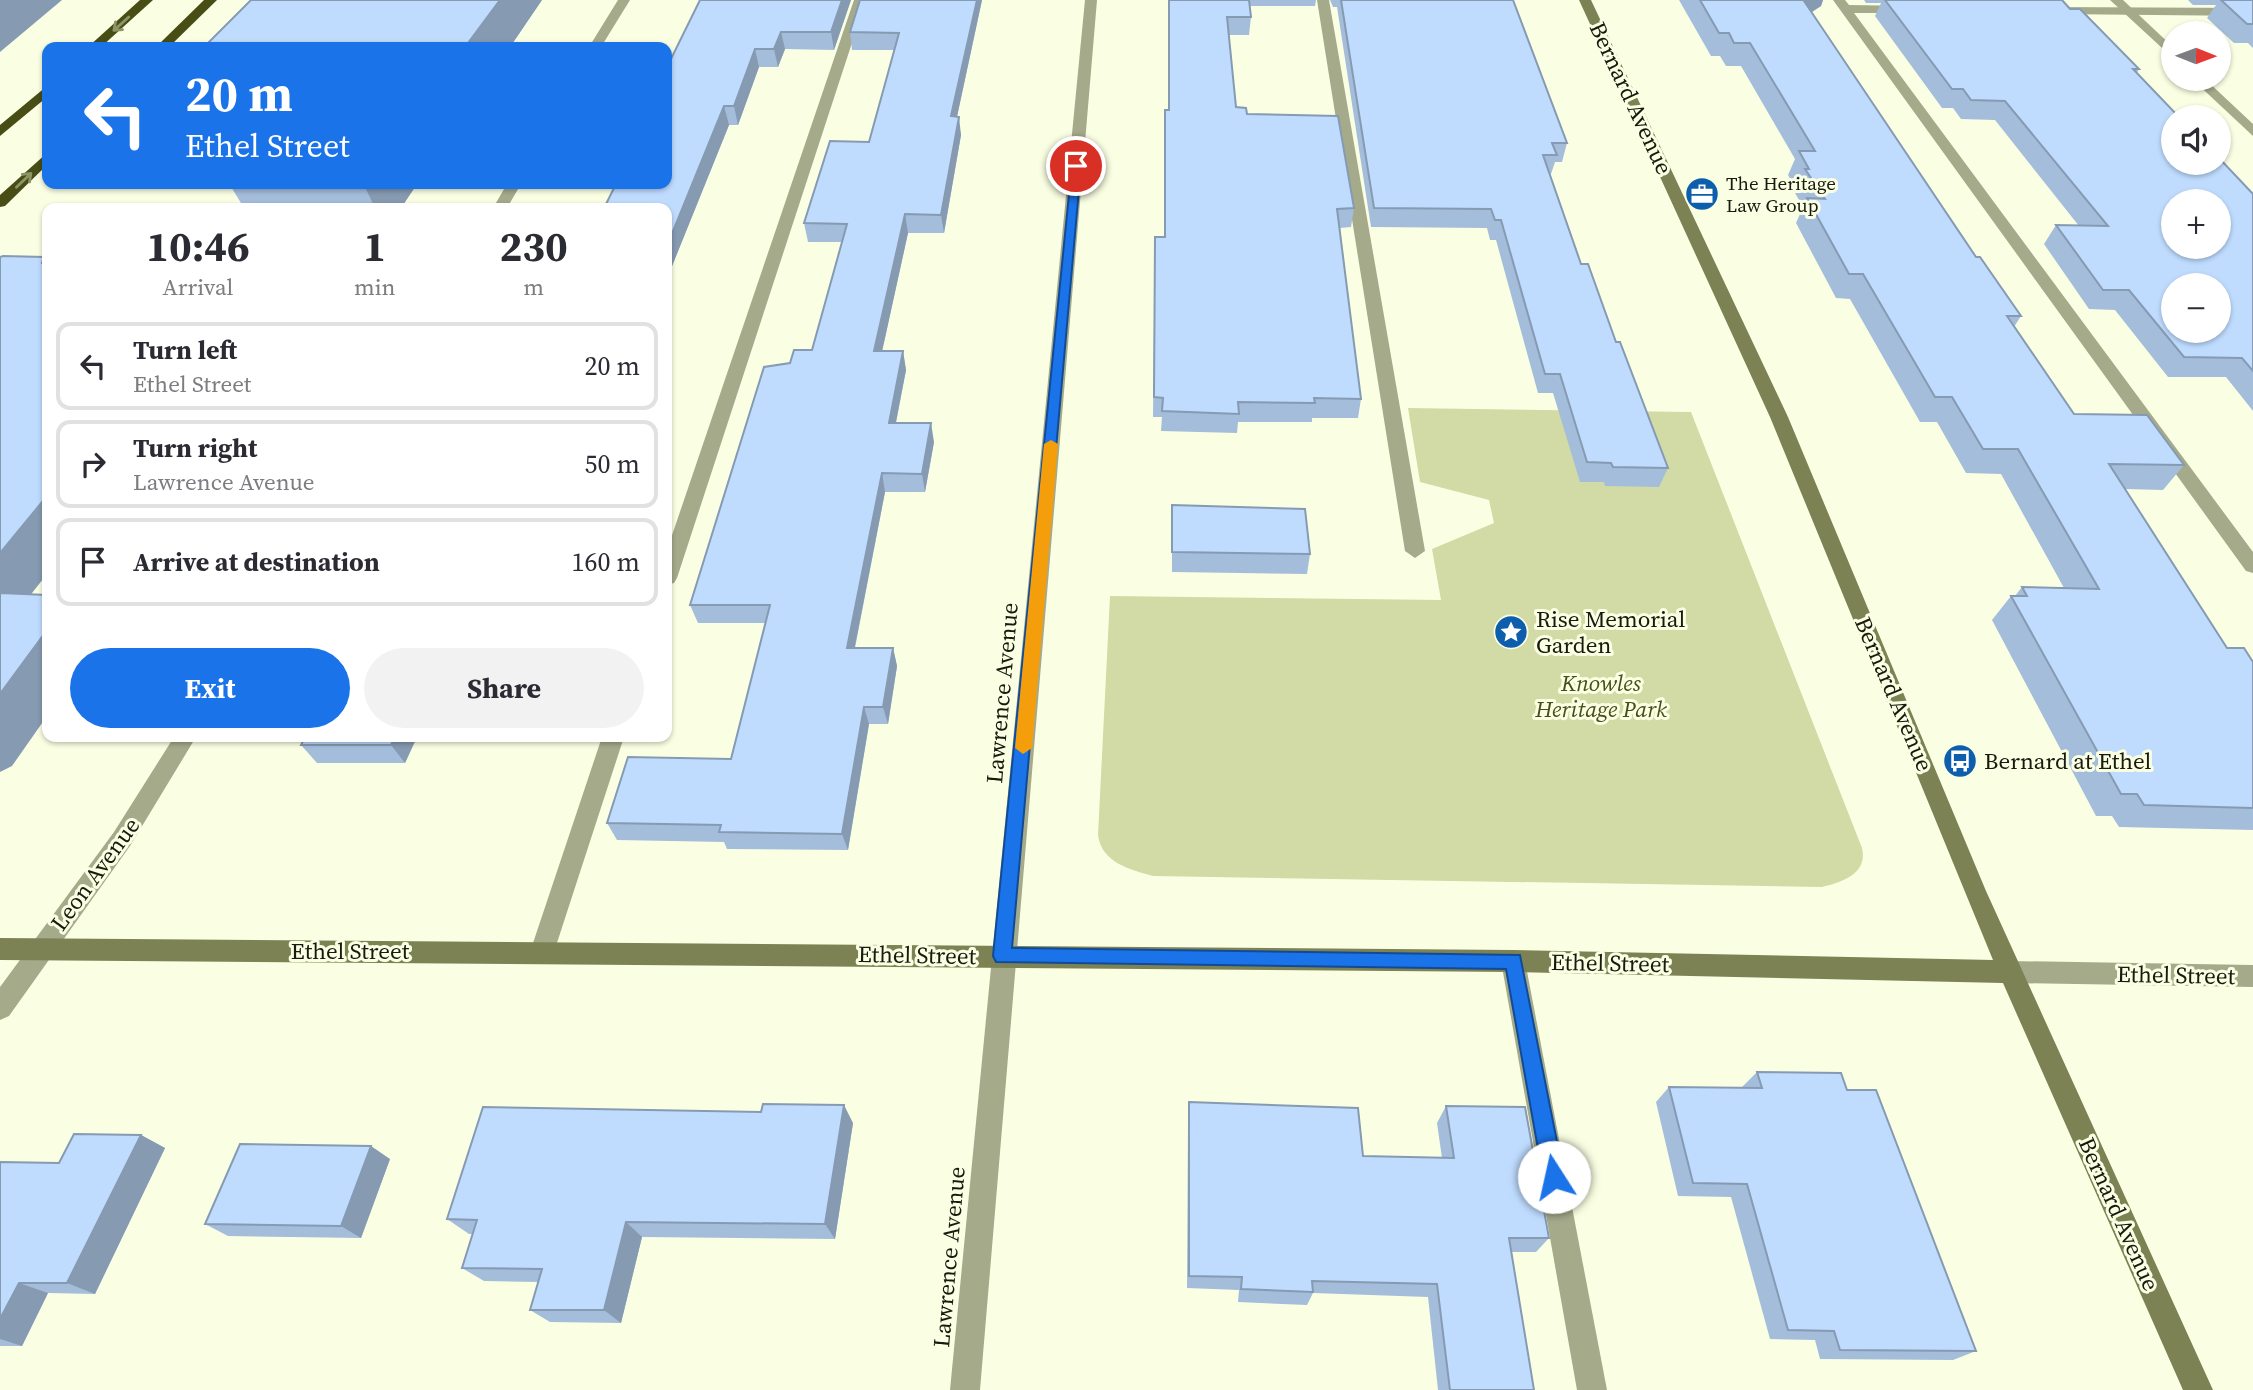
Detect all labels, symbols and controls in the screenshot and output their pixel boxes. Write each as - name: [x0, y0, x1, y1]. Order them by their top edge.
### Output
- one-way arrow: [113, 15, 130, 32]
- street label: Bernard Avenue: [1582, 17, 1680, 179]
- north arrow: [2161, 21, 2231, 91]
- map controls: [2161, 21, 2231, 343]
- text: 20 m: [185, 60, 293, 127]
- icon: left: [70, 70, 161, 161]
- button: sound: [2161, 105, 2231, 175]
- text: Ethel Street: [185, 124, 350, 168]
- pin: [1046, 136, 1106, 196]
- icon: arrive: [1057, 147, 1095, 185]
- place label: The Heritage Law Group: [1726, 170, 1836, 218]
- one-way arrow: [15, 172, 32, 189]
- office icon: The Heritage Law Group: [1683, 175, 1721, 213]
- button: +: [2161, 189, 2231, 259]
- text: 10:46: [146, 217, 250, 275]
- text: 1: [363, 217, 386, 275]
- text: 230: [500, 217, 568, 275]
- text: Arrival: [162, 271, 233, 303]
- text: min: [354, 271, 395, 303]
- text: m: [523, 271, 544, 303]
- button: −: [2161, 273, 2231, 343]
- text: Turn left: [133, 332, 237, 368]
- icon: left: [74, 347, 112, 385]
- text: 20 m: [585, 348, 640, 384]
- text: Ethel Street: [133, 368, 251, 400]
- text: Turn right: [133, 430, 257, 466]
- icon: right: [74, 445, 112, 483]
- text: 50 m: [585, 446, 640, 482]
- text: Lawrence Avenue: [133, 466, 315, 498]
- icon: arrive: [74, 543, 112, 581]
- text: Arrive at destination: [133, 544, 380, 580]
- text: 160 m: [572, 544, 640, 580]
- street label: Lawrence Avenue: [978, 601, 1026, 785]
- place label: Rise Memorial Garden: [1536, 603, 1686, 661]
- street label: Bernard Avenue: [1847, 612, 1941, 776]
- place icon: Rise Memorial Garden: [1492, 613, 1530, 651]
- button: Exit: [70, 648, 350, 728]
- button: Share: [364, 648, 644, 728]
- park label: Knowles Heritage Park: [1534, 667, 1667, 725]
- bus stop icon: Bernard at Ethel: [1941, 742, 1979, 780]
- place label: Bernard at Ethel: [1984, 745, 2152, 777]
- street label: Leon Avenue: [43, 811, 147, 937]
- street label: Ethel Street: [291, 935, 410, 967]
- street label: Ethel Street: [858, 938, 977, 972]
- street label: Ethel Street: [1551, 946, 1670, 980]
- street label: Ethel Street: [2117, 958, 2236, 992]
- street label: Bernard Avenue: [2071, 1132, 2167, 1296]
- position arrow: [1517, 1140, 1591, 1214]
- street label: Lawrence Avenue: [925, 1165, 973, 1349]

